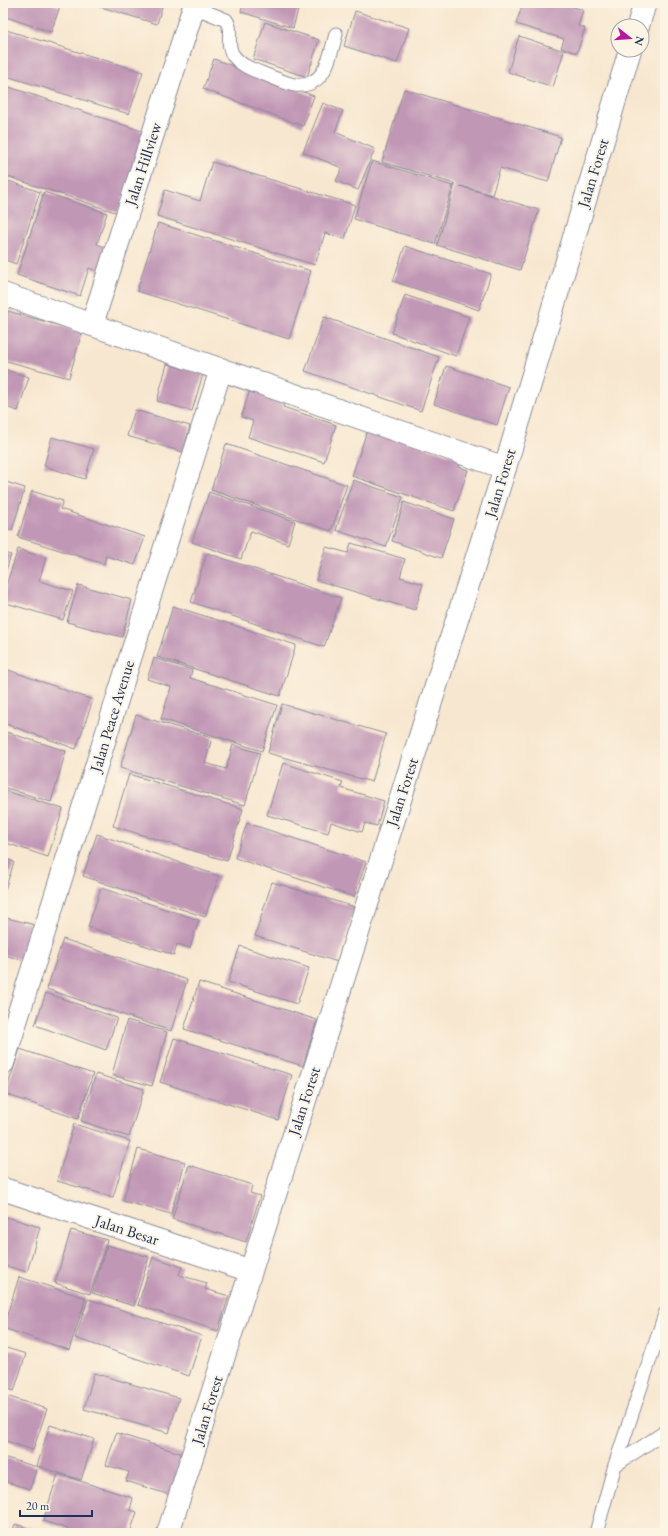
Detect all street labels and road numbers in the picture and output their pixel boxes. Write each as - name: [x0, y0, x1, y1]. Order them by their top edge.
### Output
- street label: Jalan Hillview: [119, 119, 167, 210]
- street label: Jalan Forest: [572, 136, 613, 212]
- street label: Jalan Forest: [479, 446, 520, 522]
- street label: Jalan Peace Avenue: [84, 658, 139, 776]
- street label: Jalan Forest: [380, 755, 423, 831]
- street label: Jalan Forest: [282, 1064, 325, 1140]
- street label: Jalan Besar: [90, 1209, 162, 1250]
- street label: Jalan Forest: [186, 1373, 227, 1449]

